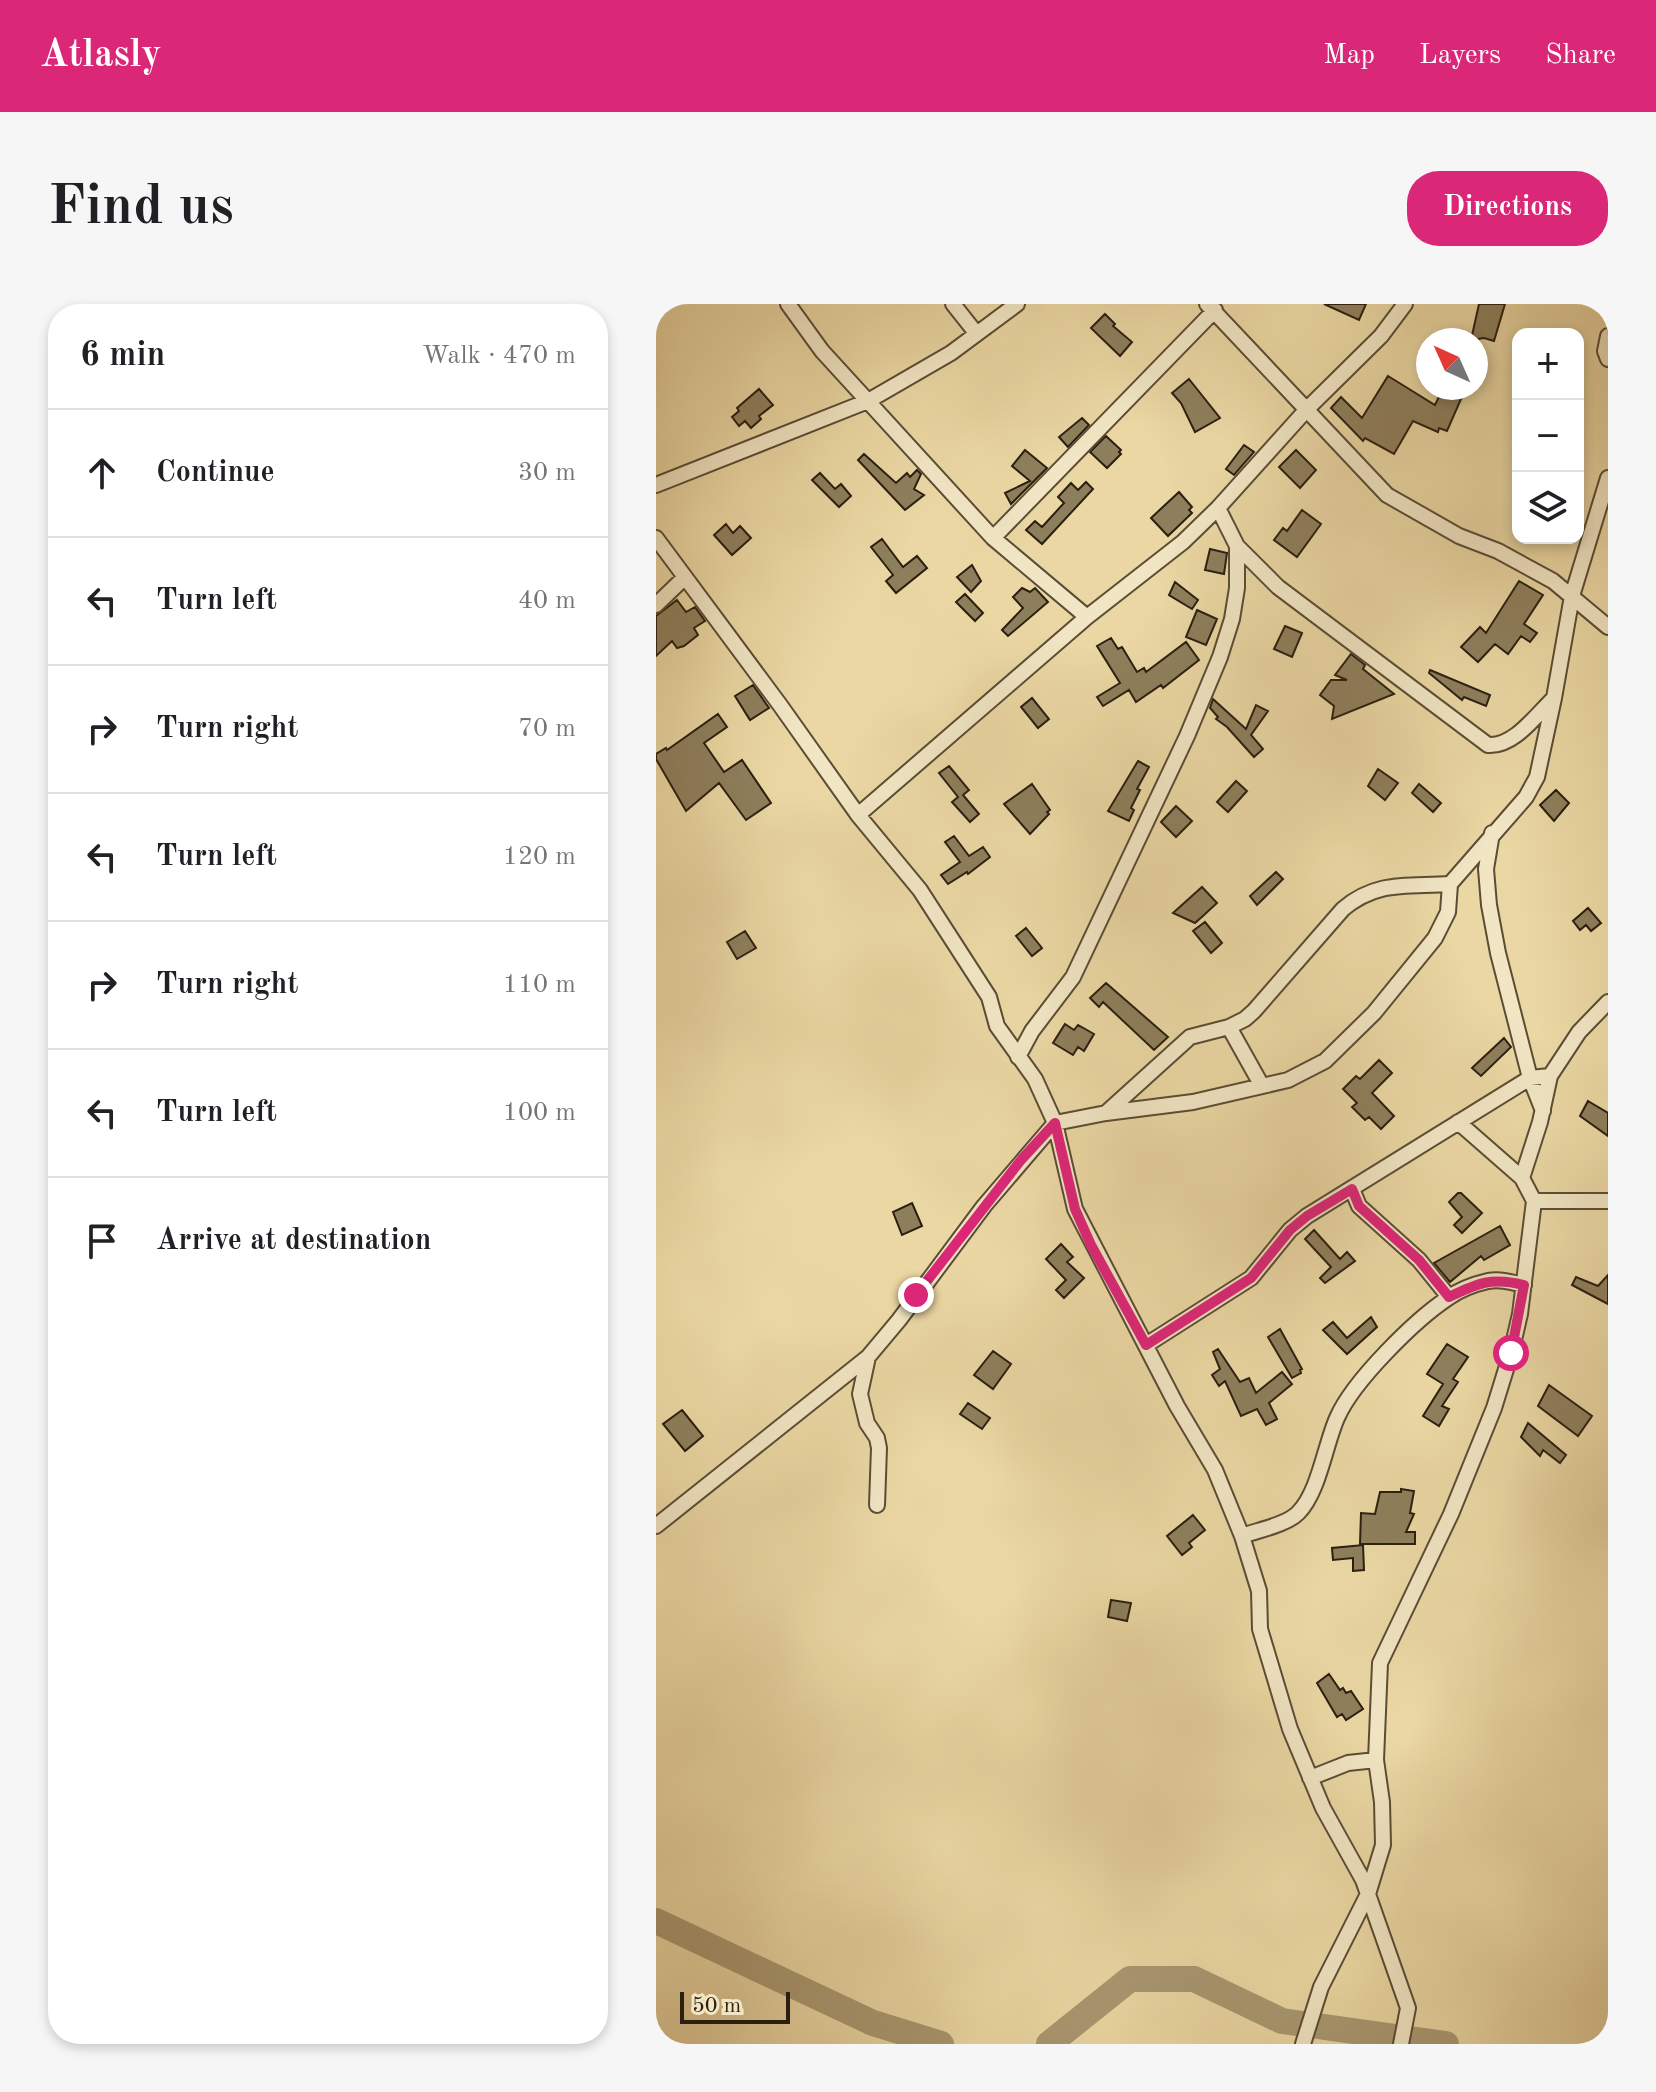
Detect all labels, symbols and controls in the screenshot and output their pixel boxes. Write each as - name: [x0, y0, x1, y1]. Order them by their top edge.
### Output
- text: Atlasly: [40, 37, 161, 75]
- text: Map: [1323, 42, 1375, 70]
- text: Layers: [1419, 42, 1501, 70]
- text: Share: [1545, 42, 1616, 70]
- button: Directions: [1407, 171, 1608, 246]
- text: Find us: [48, 180, 234, 236]
- north arrow: [1416, 328, 1488, 400]
- map controls: [1512, 328, 1584, 544]
- button: +: [1512, 328, 1584, 400]
- text: 6 min: [80, 339, 165, 373]
- text: Walk · 470 m: [422, 343, 576, 369]
- button: −: [1512, 400, 1584, 472]
- icon: ahead: [80, 451, 124, 495]
- text: Continue: [156, 458, 275, 488]
- text: 30 m: [518, 460, 576, 486]
- button: layers: [1512, 472, 1584, 544]
- icon: left: [80, 579, 124, 623]
- text: Turn left: [156, 586, 277, 616]
- text: 40 m: [518, 588, 576, 614]
- icon: right: [80, 707, 124, 751]
- text: Turn right: [156, 714, 298, 744]
- text: 70 m: [518, 716, 576, 742]
- icon: left: [80, 835, 124, 879]
- text: Turn left: [156, 842, 277, 872]
- text: 120 m: [503, 844, 576, 870]
- icon: right: [80, 963, 124, 1007]
- text: Turn right: [156, 970, 298, 1000]
- text: 110 m: [503, 972, 576, 998]
- icon: left: [80, 1091, 124, 1135]
- text: Turn left: [156, 1098, 277, 1128]
- text: 100 m: [503, 1100, 576, 1126]
- icon: arrive: [80, 1219, 124, 1263]
- text: Arrive at destination: [156, 1226, 431, 1256]
- route end: [898, 1277, 934, 1313]
- route start: [1493, 1335, 1529, 1371]
- scale bar: [680, 1988, 790, 2024]
- text: 50 m: [692, 1995, 741, 2017]

